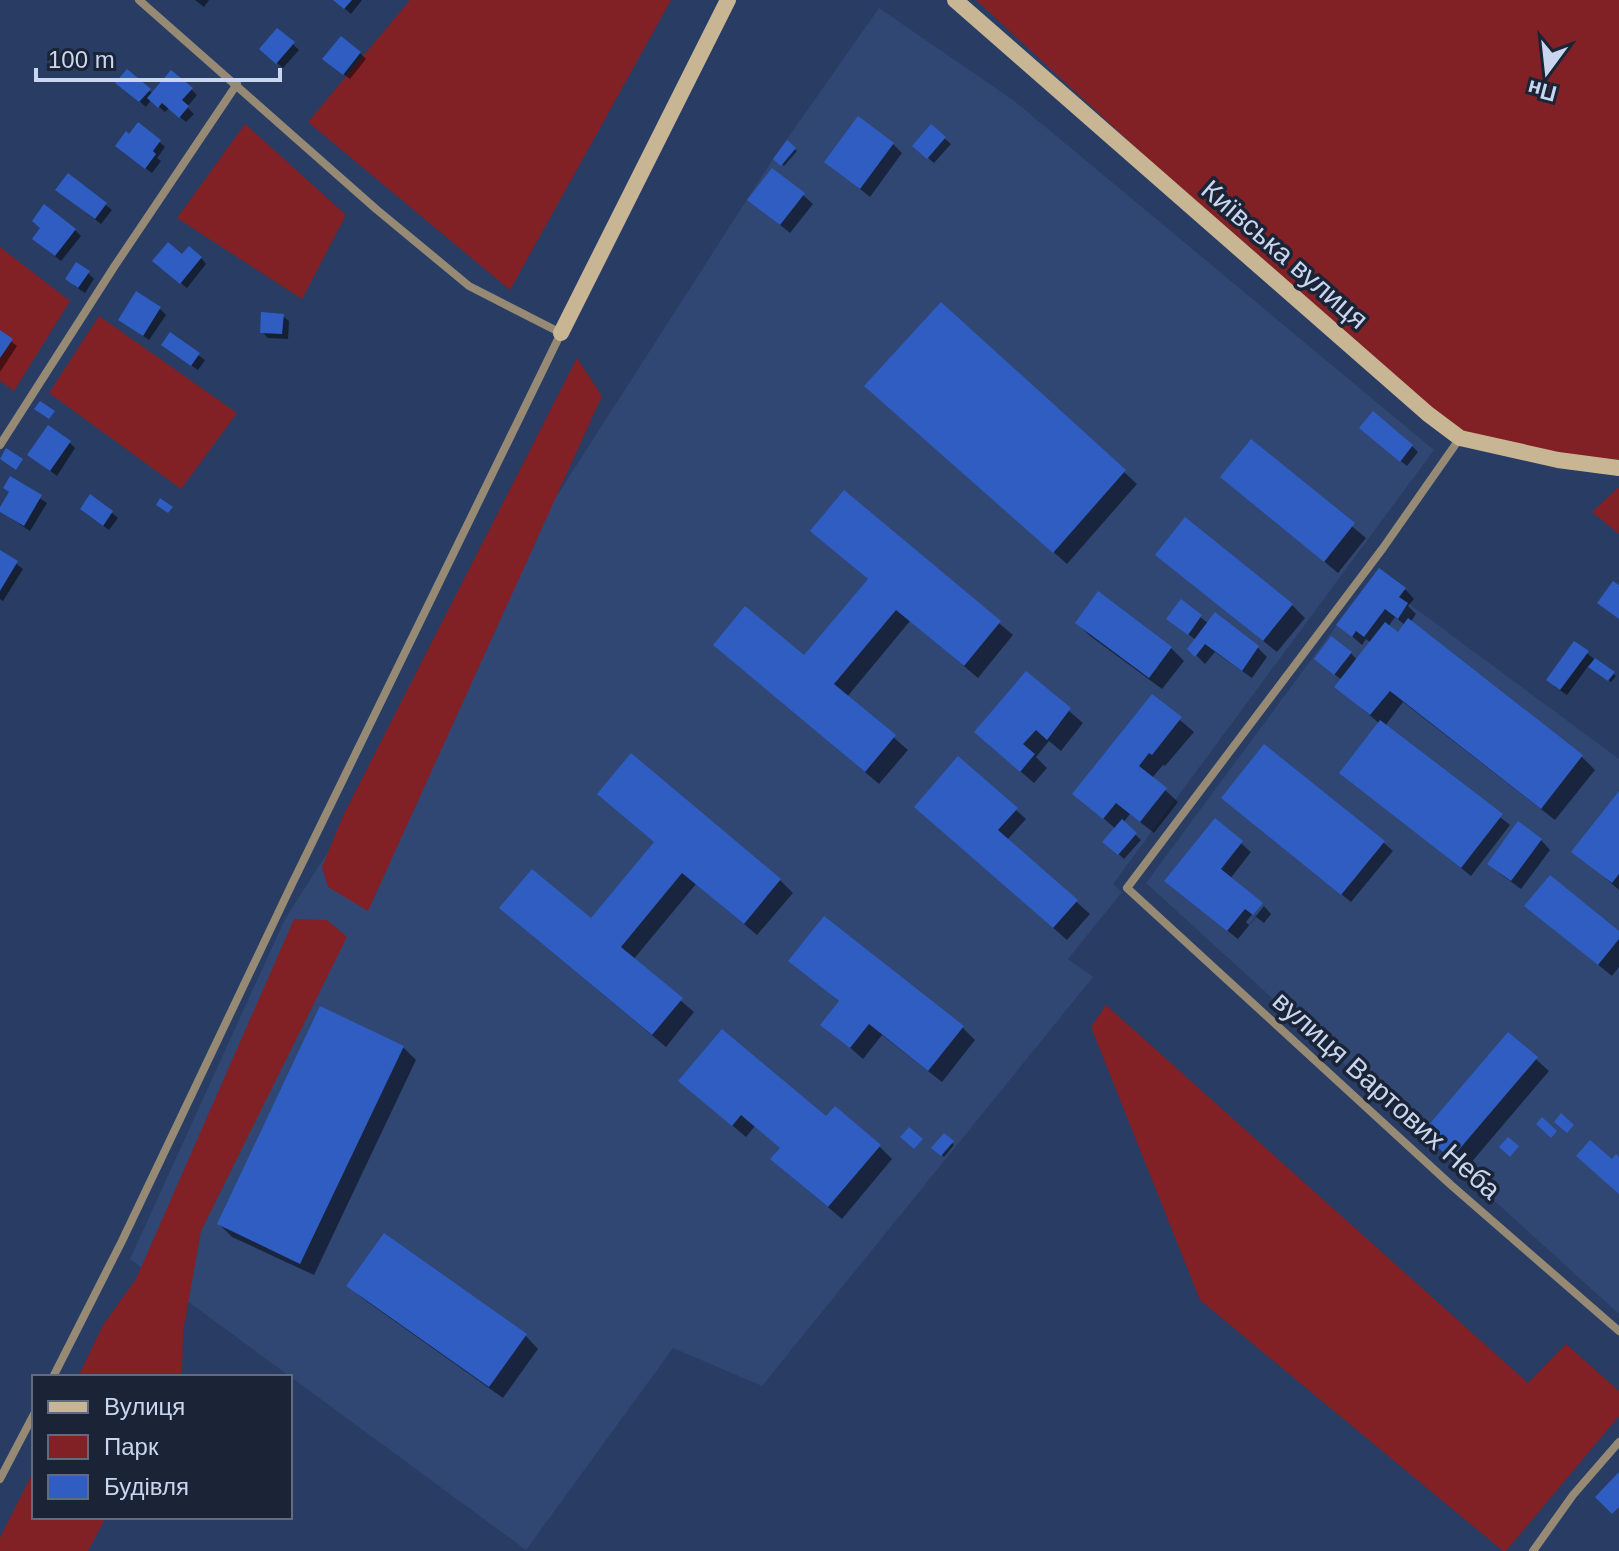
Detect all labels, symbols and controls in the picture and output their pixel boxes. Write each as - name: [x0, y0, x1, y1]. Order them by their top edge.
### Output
- scale bar: [36, 32, 280, 82]
- north arrow: [1507, 32, 1587, 112]
- text: 100 m: [48, 46, 115, 73]
- text: Пн: [1525, 75, 1559, 107]
- street label: Київська вулиця: [1195, 174, 1374, 335]
- street label: вулиця Вартових Неба: [1267, 985, 1507, 1206]
- legend: [32, 1375, 292, 1519]
- text: Вулиця: [104, 1393, 185, 1420]
- text: Парк: [104, 1433, 159, 1460]
- text: Будівля: [104, 1473, 189, 1500]

